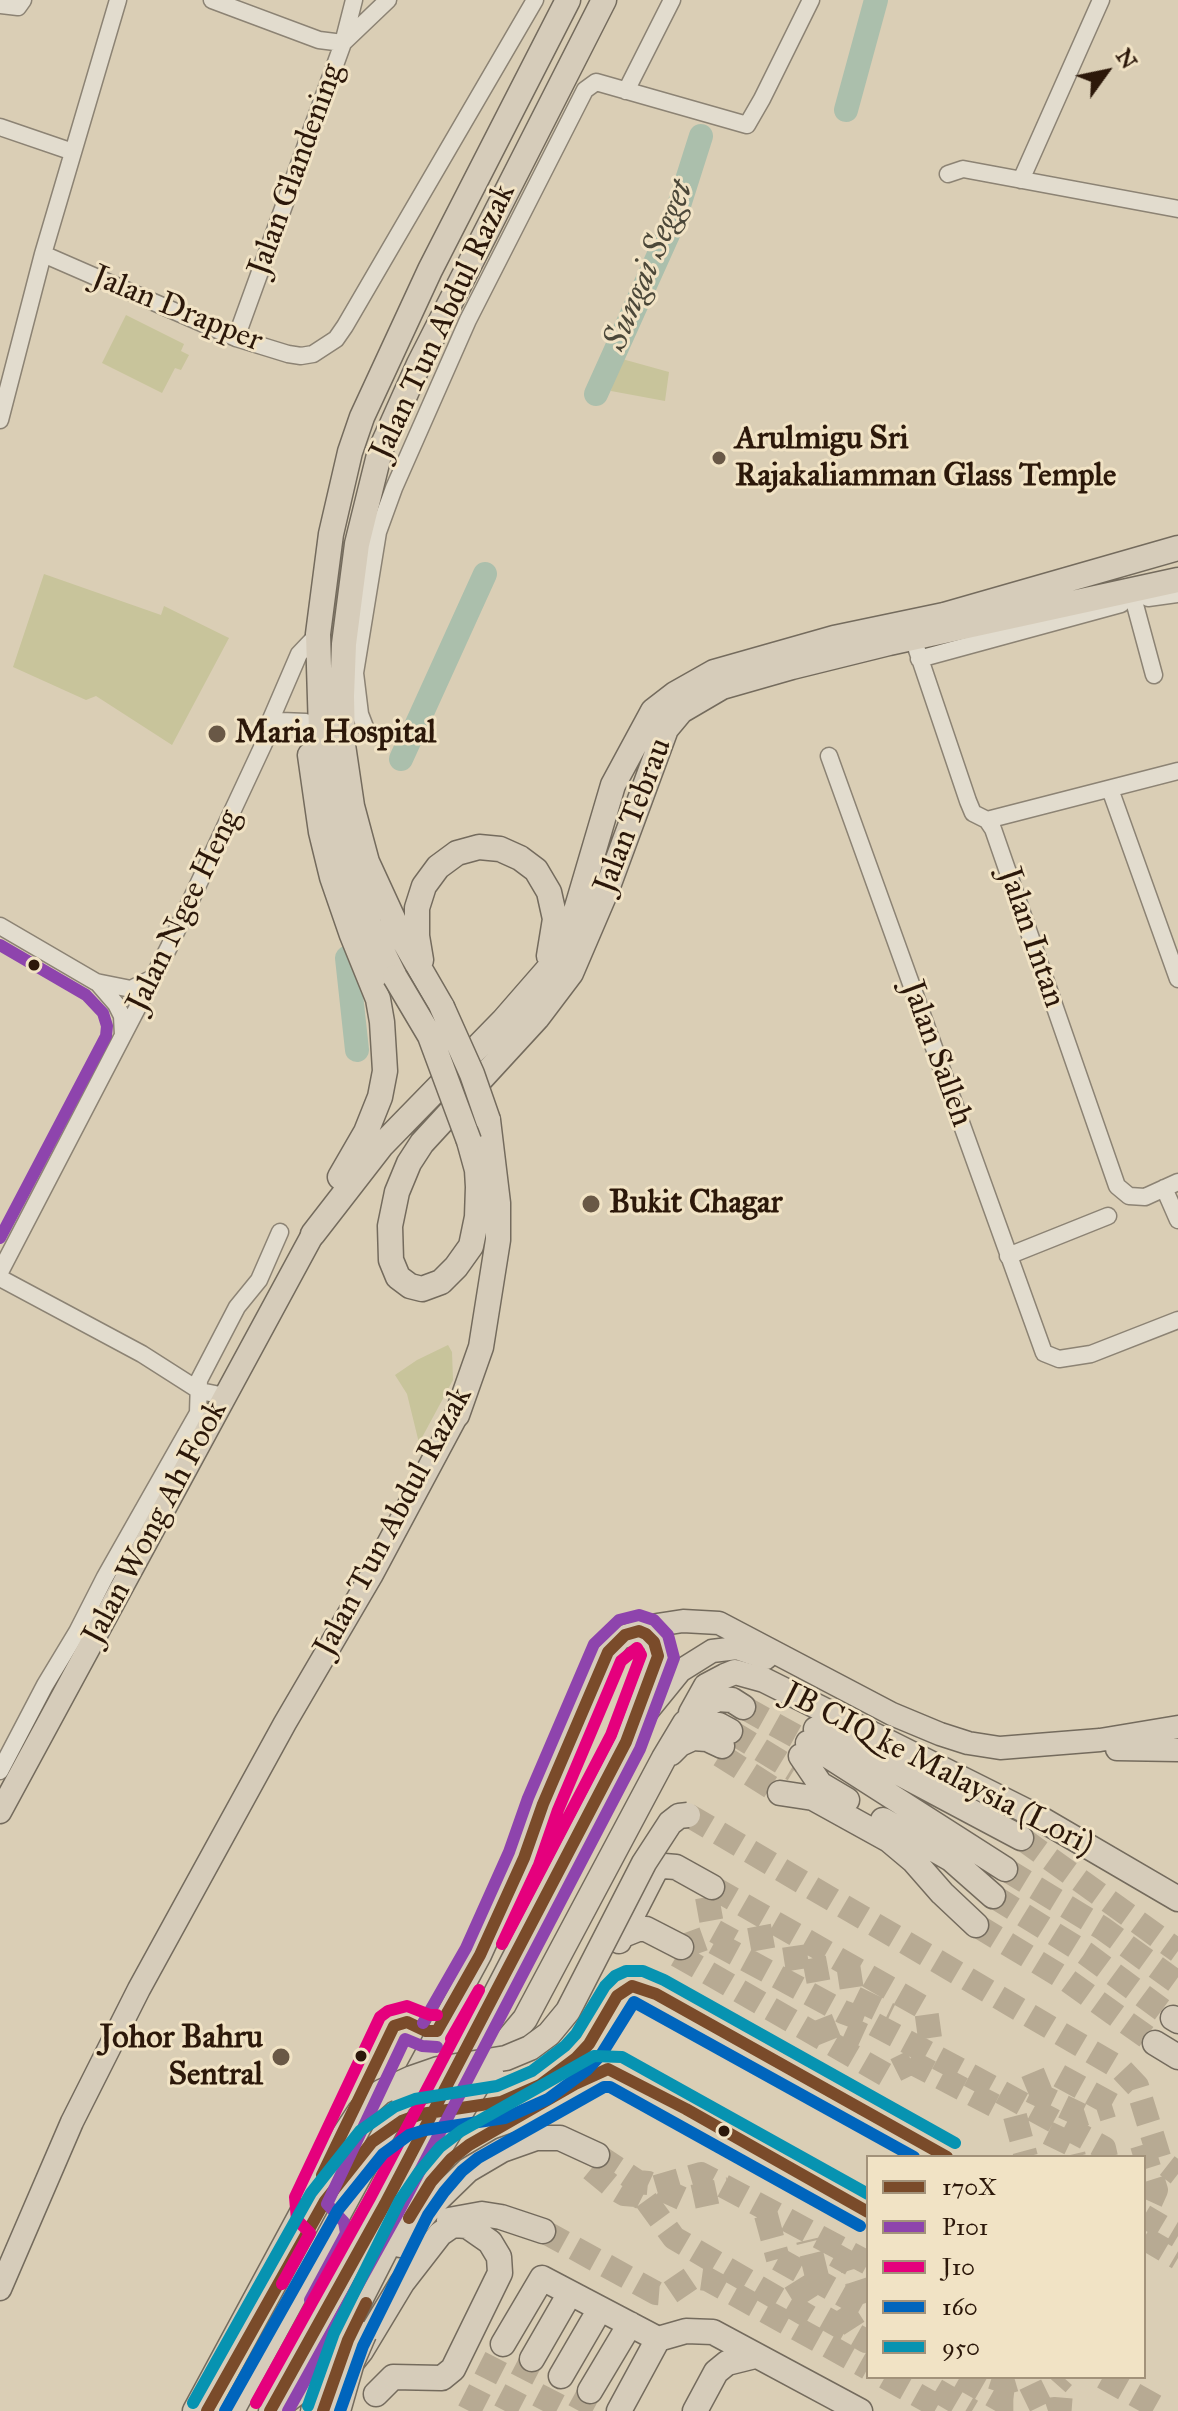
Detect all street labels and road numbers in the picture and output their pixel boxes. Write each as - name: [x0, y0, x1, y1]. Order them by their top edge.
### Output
- street label: Jalan Glandening: [241, 59, 353, 281]
- street label: Jalan Tun Abdul Razak: [363, 178, 525, 466]
- street label: Jalan Drapper: [86, 258, 268, 362]
- street label: Jalan Tebrau: [587, 733, 681, 899]
- street label: Jalan Ngee Heng: [119, 804, 251, 1018]
- street label: Jalan Intan: [989, 863, 1073, 1013]
- street label: Jalan Salleh: [892, 976, 980, 1132]
- street label: Jalan Tun Abdul Razak: [307, 1381, 481, 1663]
- street label: Jalan Wong Ah Fook: [76, 1395, 236, 1651]
- street label: JB CIQ ke Malaysia (Lori): [776, 1675, 1100, 1865]

